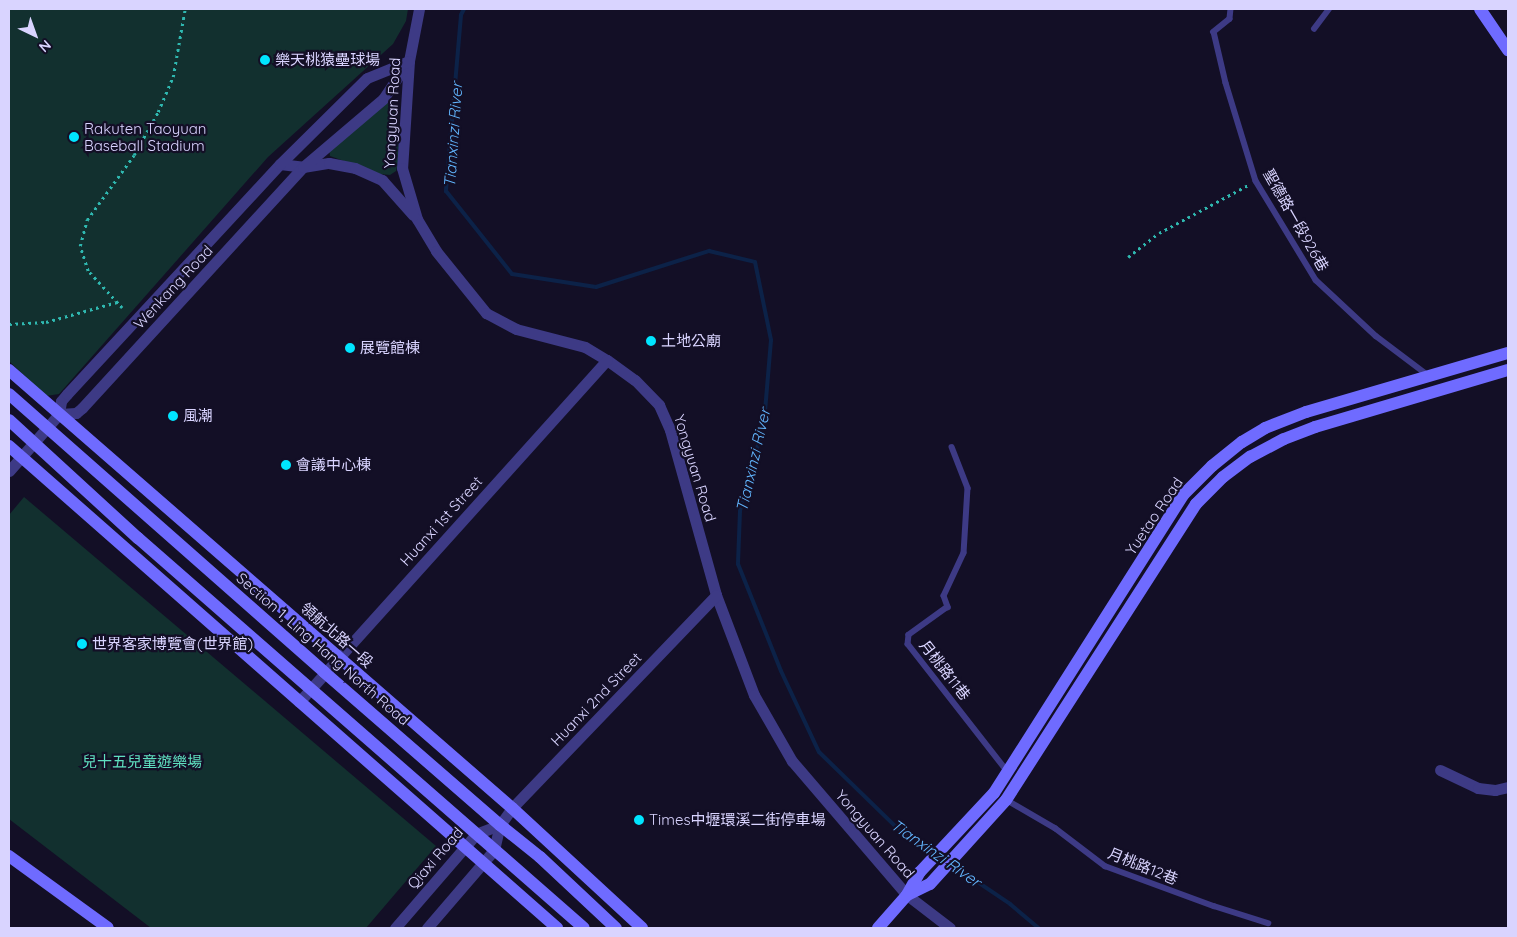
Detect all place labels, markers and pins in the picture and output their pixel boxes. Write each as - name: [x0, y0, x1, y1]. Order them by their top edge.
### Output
- place label: 樂天桃猿壘球場: [275, 51, 380, 69]
- marker: 樂天桃猿壘球場: [259, 54, 271, 66]
- place label: Rakuten Taoyuan Baseball Stadium: [84, 119, 206, 154]
- marker: Rakuten Taoyuan Baseball Stadium: [68, 131, 80, 143]
- place label: 土地公廟: [661, 332, 721, 350]
- marker: 土地公廟: [645, 335, 657, 347]
- place label: 展覽館棟: [360, 339, 420, 357]
- marker: 展覽館棟: [344, 342, 356, 354]
- place label: 風潮: [183, 407, 213, 425]
- marker: 風潮: [167, 410, 179, 422]
- place label: 會議中心棟: [296, 456, 371, 474]
- marker: 會議中心棟: [280, 459, 292, 471]
- place label: 世界客家博覽會(世界館): [92, 635, 253, 653]
- marker: 世界客家博覽會(世界館): [76, 638, 88, 650]
- place label: Times中壢環溪二街停車場: [649, 811, 825, 829]
- marker: Times中壢環溪二街停車場: [633, 814, 645, 826]

